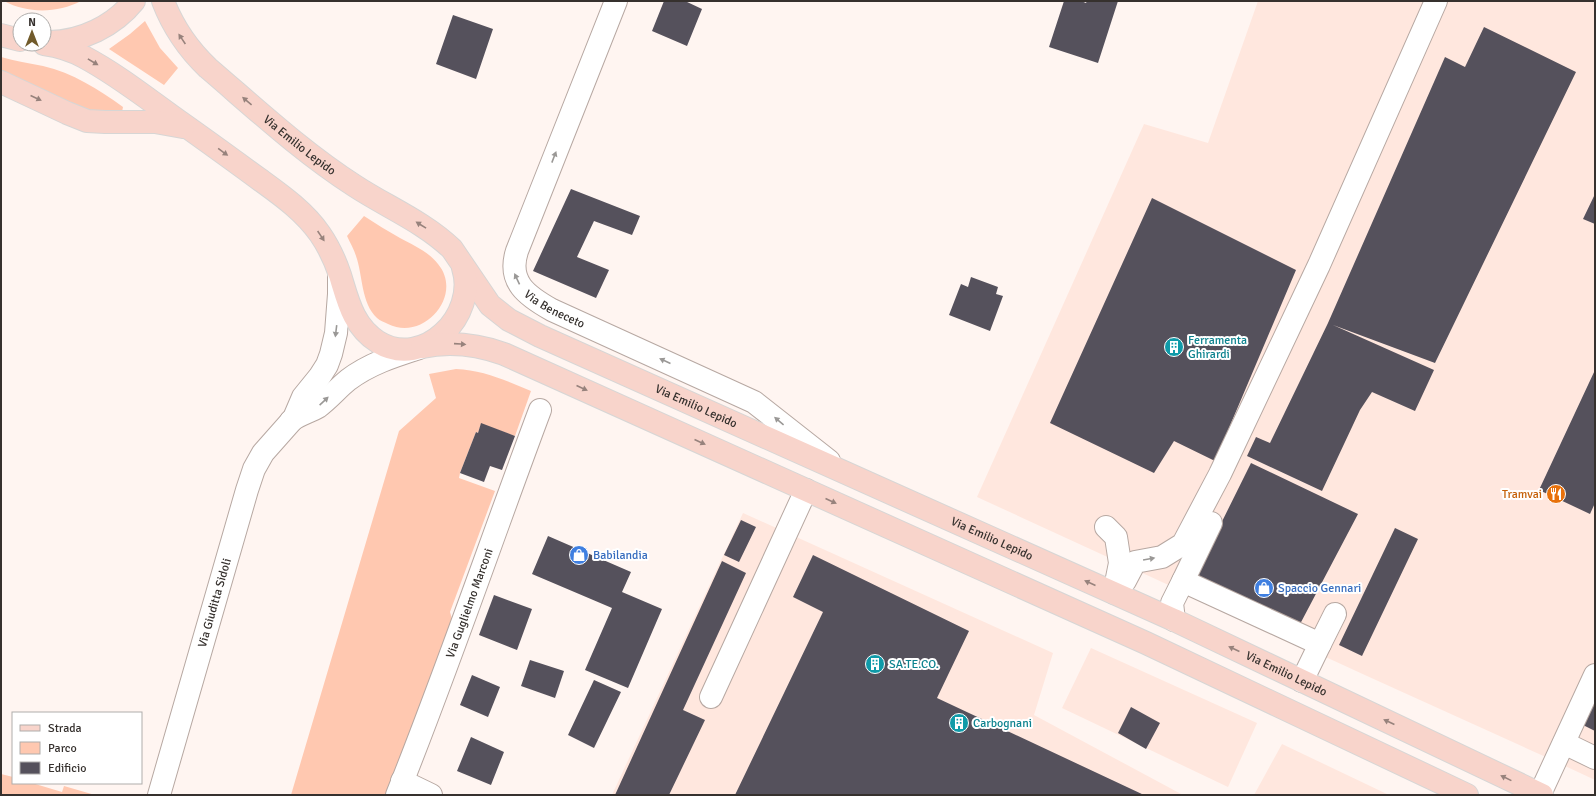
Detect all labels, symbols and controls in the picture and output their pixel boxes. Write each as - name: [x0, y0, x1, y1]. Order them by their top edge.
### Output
- north arrow: [12, 12, 52, 52]
- text: N: [28, 16, 36, 29]
- one-way arrow: [178, 34, 186, 44]
- one-way arrow: [87, 59, 99, 66]
- one-way arrow: [31, 95, 42, 101]
- one-way arrow: [242, 97, 252, 106]
- street label: Via Emilio Lepido: [260, 112, 338, 179]
- one-way arrow: [218, 148, 228, 156]
- one-way arrow: [552, 150, 558, 162]
- one-way arrow: [415, 222, 427, 229]
- one-way arrow: [317, 231, 325, 241]
- one-way arrow: [514, 273, 520, 284]
- street label: Via Beneceto: [521, 287, 587, 332]
- one-way arrow: [333, 325, 339, 337]
- place label: Ferramenta Ghirardi: [1188, 333, 1247, 362]
- building icon: Ferramenta Ghirardi: [1163, 336, 1185, 358]
- one-way arrow: [454, 341, 466, 348]
- one-way arrow: [660, 358, 671, 364]
- street label: Via Emilio Lepido: [653, 382, 740, 431]
- one-way arrow: [576, 385, 587, 391]
- one-way arrow: [319, 396, 329, 406]
- one-way arrow: [774, 417, 785, 426]
- one-way arrow: [695, 439, 706, 445]
- restaurant icon: Tramvai: [1545, 483, 1567, 505]
- place label: Tramvai: [1502, 487, 1542, 502]
- one-way arrow: [826, 498, 837, 504]
- street label: Via Emilio Lepido: [948, 514, 1035, 564]
- shop icon: Babilandia: [568, 544, 590, 566]
- street label: Via Guglielmo Marconi: [443, 546, 497, 660]
- place label: Babilandia: [593, 548, 648, 563]
- street label: Via Giuditta Sidoli: [195, 556, 235, 649]
- one-way arrow: [1143, 556, 1156, 562]
- shop icon: Spaccio Gennari: [1253, 577, 1275, 599]
- one-way arrow: [1084, 579, 1096, 586]
- place label: Spaccio Gennari: [1278, 581, 1361, 596]
- one-way arrow: [1228, 646, 1239, 652]
- street label: Via Emilio Lepido: [1243, 648, 1329, 700]
- building icon: SA.TE.CO.: [864, 653, 886, 675]
- place label: SA.TE.CO.: [889, 657, 939, 672]
- legend: [12, 712, 142, 784]
- building icon: Carbognani: [948, 712, 970, 734]
- place label: Carbognani: [973, 716, 1032, 731]
- one-way arrow: [1383, 719, 1395, 725]
- text: Strada: [48, 721, 82, 736]
- text: Parco: [48, 741, 77, 756]
- text: Edificio: [48, 761, 86, 776]
- one-way arrow: [1501, 775, 1512, 781]

